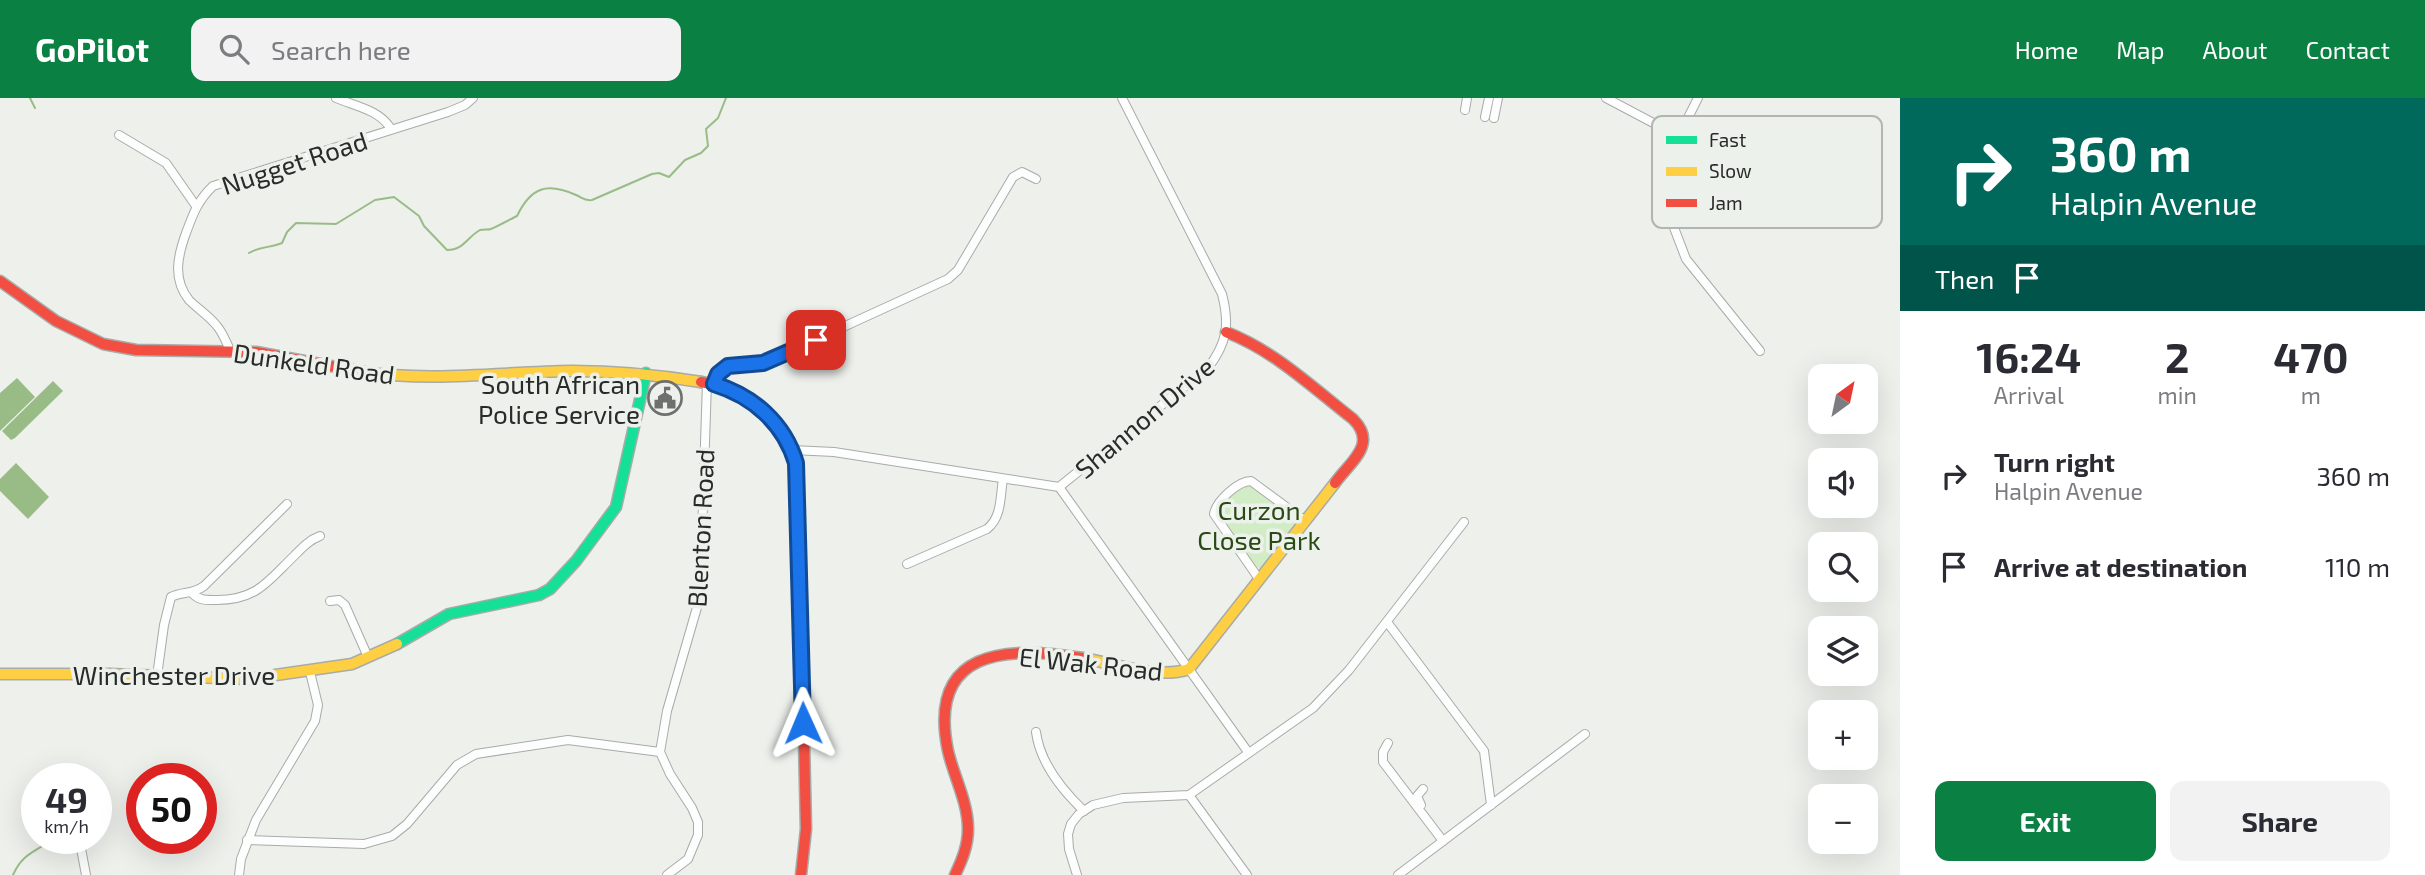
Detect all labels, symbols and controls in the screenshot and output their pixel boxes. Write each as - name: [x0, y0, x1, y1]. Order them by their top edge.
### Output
- search box: [191, 18, 681, 81]
- text: GoPilot: [35, 29, 149, 69]
- icon: search: [215, 30, 253, 68]
- text: Search here: [271, 34, 411, 65]
- text: Home: [2015, 35, 2078, 64]
- text: Map: [2116, 35, 2164, 64]
- text: About: [2202, 35, 2268, 64]
- text: Contact: [2306, 35, 2390, 64]
- legend: [1652, 116, 1882, 228]
- text: 360 m: [2050, 123, 2191, 182]
- street label: Nugget Road: [217, 124, 371, 200]
- icon: right: [1935, 126, 2026, 217]
- text: Fast: [1709, 128, 1746, 151]
- text: Slow: [1709, 159, 1752, 182]
- text: Halpin Avenue: [2050, 183, 2257, 221]
- text: Jam: [1709, 191, 1743, 214]
- icon: arrive: [2008, 259, 2046, 297]
- text: Then: [1935, 263, 1994, 294]
- pin: [786, 310, 846, 370]
- icon: arrive: [797, 321, 835, 359]
- text: 16:24: [1976, 331, 2081, 381]
- text: 2: [2165, 331, 2189, 381]
- text: 470: [2273, 331, 2349, 381]
- street label: Dunkeld Road: [231, 336, 397, 390]
- street label: Shannon Drive: [1068, 350, 1220, 484]
- north arrow: [1808, 364, 1878, 434]
- map controls: [1808, 364, 1878, 854]
- place label: South African Police Service: [478, 368, 640, 429]
- public building icon: South African Police Service: [646, 379, 684, 417]
- text: Arrival: [1994, 381, 2064, 409]
- text: min: [2158, 381, 2197, 409]
- text: m: [2301, 381, 2321, 409]
- text: Turn right: [1994, 446, 2115, 477]
- street label: Blenton Road: [680, 448, 720, 608]
- button: sound: [1808, 448, 1878, 518]
- icon: right: [1935, 457, 1973, 495]
- text: 360 m: [2316, 460, 2390, 491]
- text: Halpin Avenue: [1994, 477, 2143, 505]
- park label: Curzon Close Park: [1197, 494, 1321, 555]
- button: search: [1808, 532, 1878, 602]
- icon: arrive: [1935, 548, 1973, 586]
- text: Arrive at destination: [1994, 551, 2247, 582]
- text: 110 m: [2325, 551, 2390, 582]
- button: layers: [1808, 616, 1878, 686]
- street label: El Wak Road: [1018, 640, 1164, 686]
- street label: Winchester Drive: [73, 659, 275, 690]
- position arrow: [766, 686, 840, 760]
- button: +: [1808, 700, 1878, 770]
- speed limit sign: 50: [126, 763, 217, 854]
- text: 49: [45, 778, 88, 820]
- button: Exit: [1935, 781, 2156, 861]
- button: Share: [2170, 781, 2390, 861]
- button: −: [1808, 784, 1878, 854]
- text: km/h: [44, 815, 89, 837]

